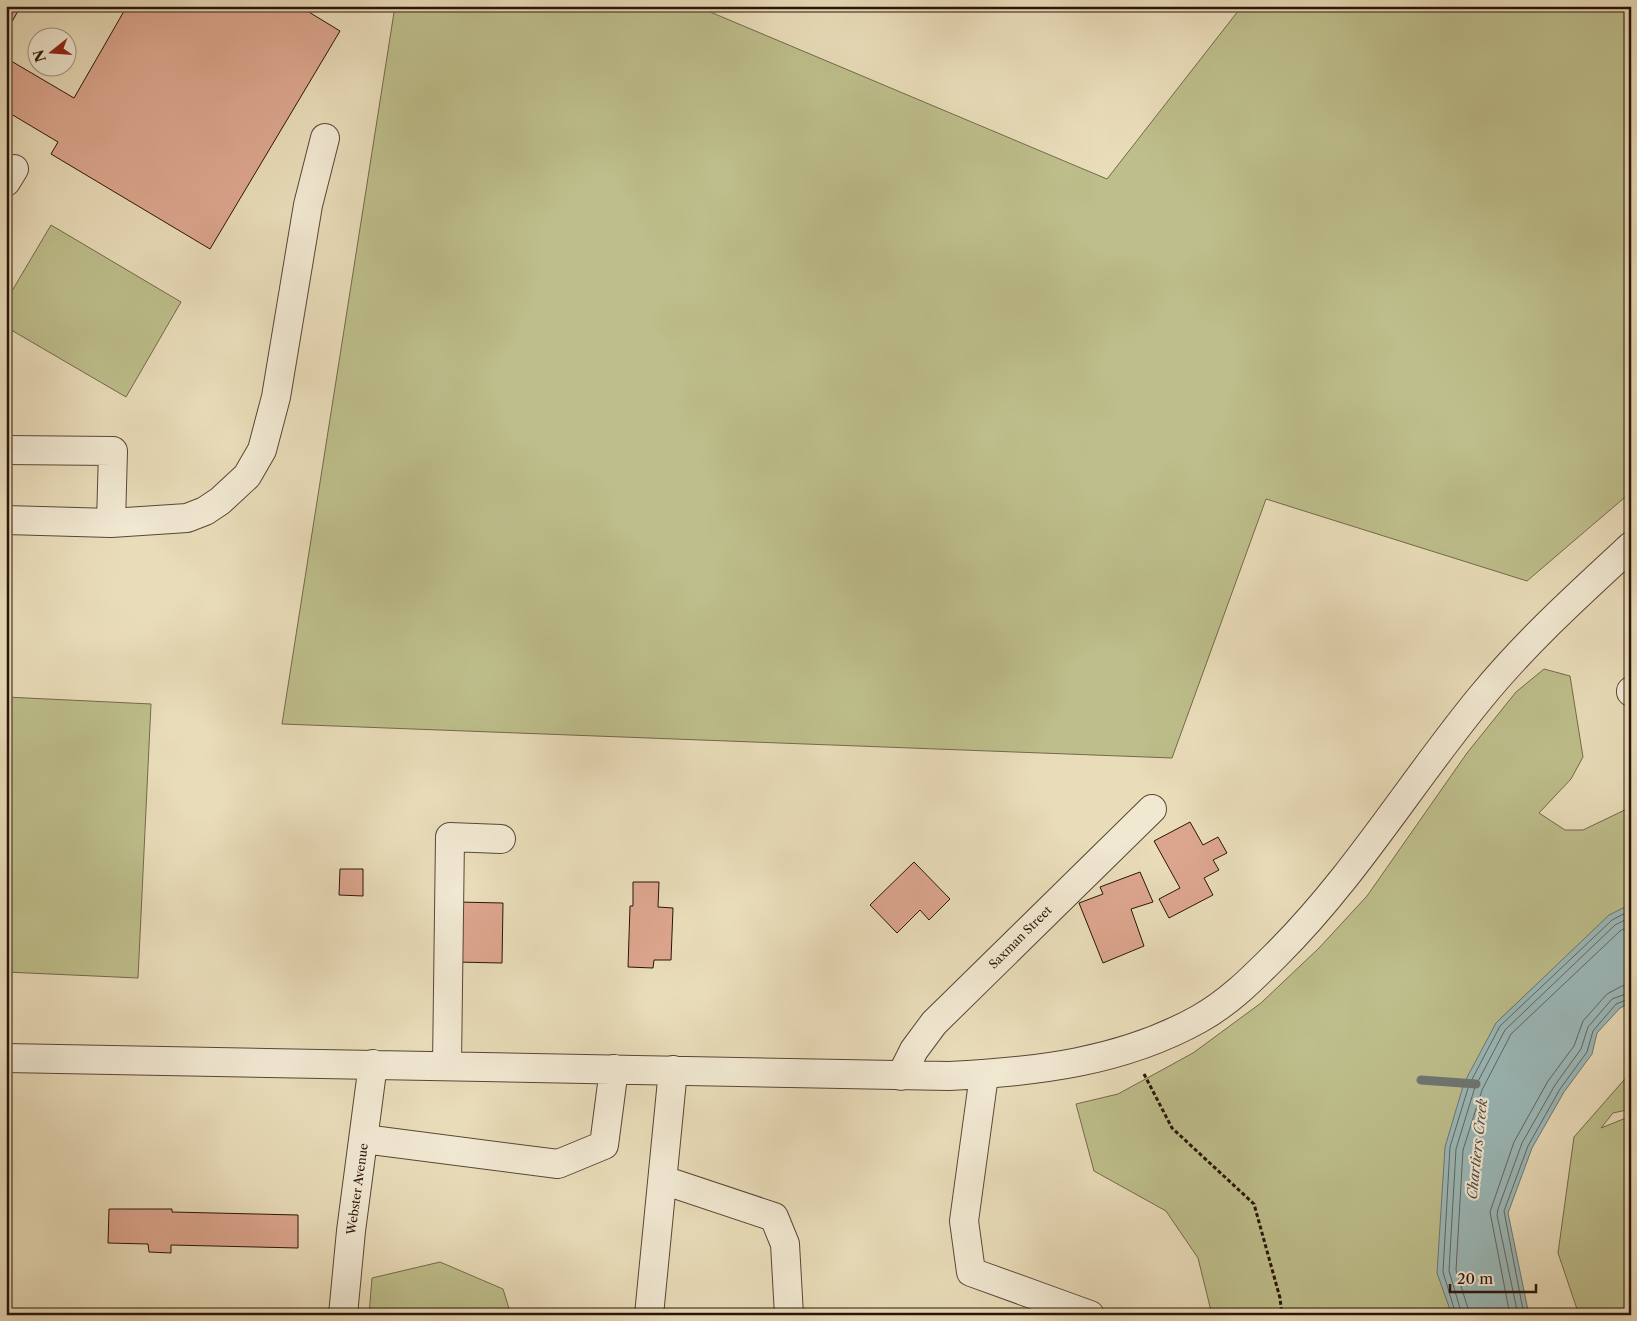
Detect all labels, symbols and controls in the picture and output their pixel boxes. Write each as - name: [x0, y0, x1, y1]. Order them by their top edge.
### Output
- north arrow: [28, 28, 78, 78]
- text: N: [29, 47, 50, 64]
- street label: Saxman Street: [985, 902, 1055, 972]
- water label: Chartiers Creek: [1463, 1097, 1491, 1200]
- street label: Webster Avenue: [343, 1142, 371, 1237]
- scale bar: [1450, 1261, 1536, 1293]
- text: 20 m: [1457, 1269, 1493, 1288]

